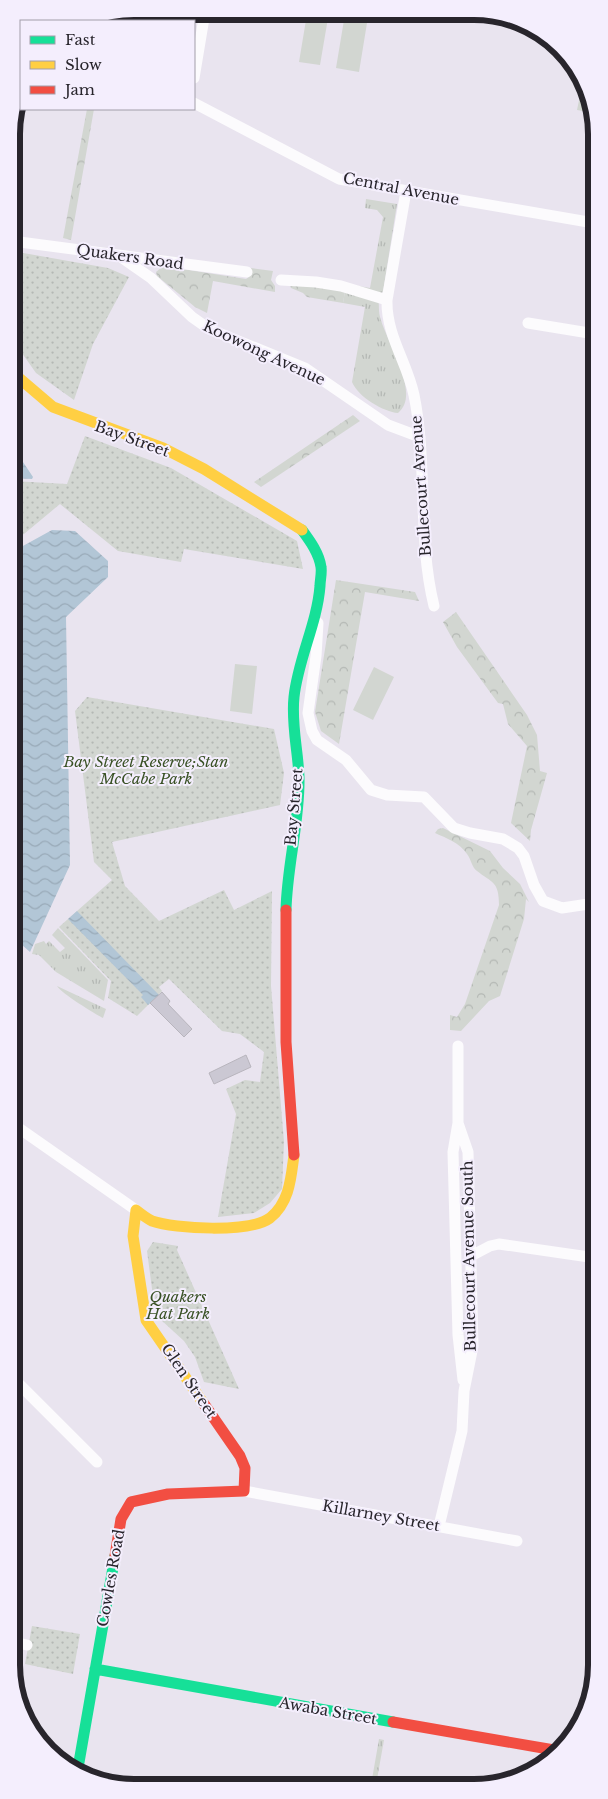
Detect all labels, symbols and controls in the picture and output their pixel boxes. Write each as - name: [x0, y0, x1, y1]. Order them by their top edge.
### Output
- legend: [20, 20, 195, 110]
- text: Fast: [65, 30, 96, 49]
- text: Slow: [65, 55, 102, 74]
- text: Jam: [63, 80, 95, 99]
- street label: Central Avenue: [341, 168, 461, 209]
- street label: Quakers Road: [75, 240, 185, 273]
- street label: Koowong Avenue: [200, 316, 328, 389]
- street label: Bullecourt Avenue: [406, 415, 435, 557]
- street label: Bay Street: [92, 416, 172, 461]
- park label: Bay Street Reserve;Stan McCabe Park: [62, 752, 229, 788]
- street label: Bay Street: [281, 767, 306, 847]
- street label: Bullecourt Avenue South: [457, 1160, 480, 1352]
- park label: Quakers Hat Park: [145, 1287, 210, 1323]
- street label: Glen Street: [157, 1340, 222, 1422]
- street label: Killarney Street: [321, 1496, 442, 1535]
- street label: Cowles Road: [93, 1528, 128, 1628]
- street label: Awaba Street: [277, 1692, 379, 1729]

